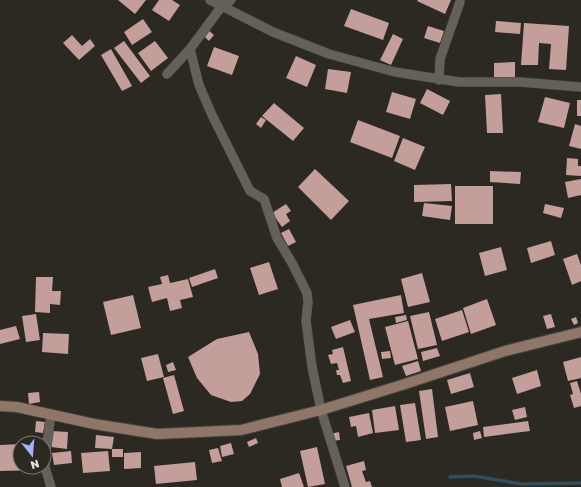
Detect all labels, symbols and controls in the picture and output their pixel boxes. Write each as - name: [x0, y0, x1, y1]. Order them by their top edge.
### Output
- north arrow: [12, 435, 52, 475]
- text: N: [29, 458, 41, 472]

